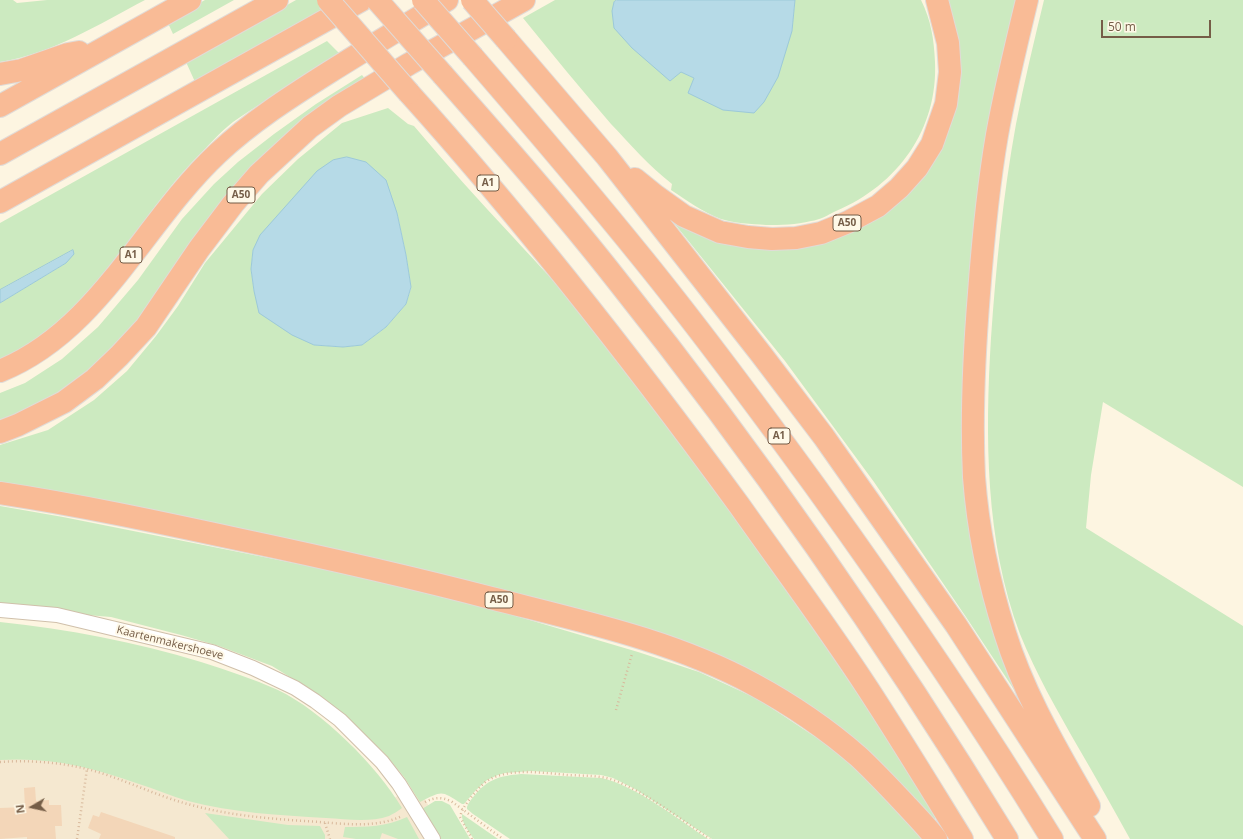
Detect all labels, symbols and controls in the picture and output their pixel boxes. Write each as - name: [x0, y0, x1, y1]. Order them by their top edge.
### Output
- scale bar: [1103, 12, 1213, 38]
- text: 50 m: [1108, 18, 1136, 35]
- road number: A1: [477, 175, 499, 191]
- road number: A50: [227, 187, 255, 203]
- road number: A50: [833, 215, 861, 231]
- road number: A1: [120, 247, 142, 263]
- road number: A1: [768, 428, 790, 444]
- road number: A50: [485, 592, 513, 608]
- street label: Kaartenmakershoeve: [115, 623, 225, 663]
- north arrow: [12, 787, 52, 827]
- text: N: [12, 803, 28, 815]

